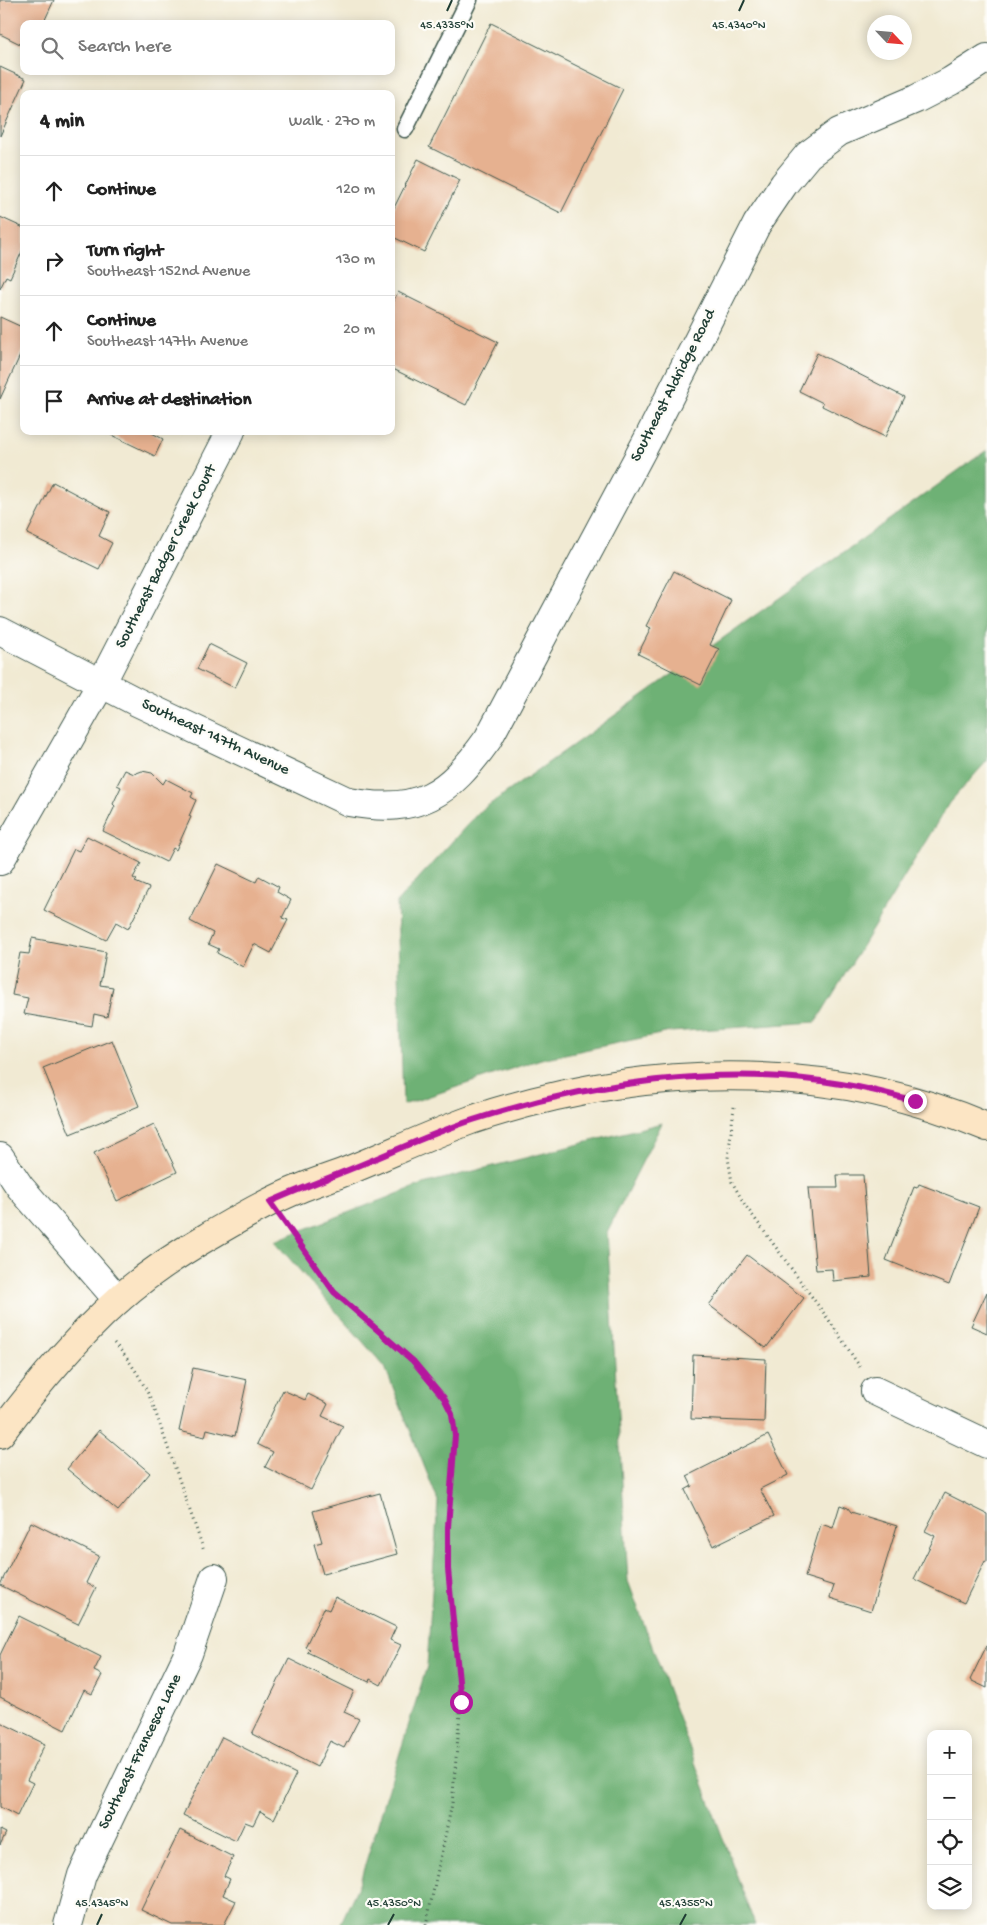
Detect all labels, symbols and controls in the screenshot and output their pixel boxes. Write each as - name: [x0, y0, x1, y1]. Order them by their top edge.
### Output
- north arrow: [867, 15, 912, 60]
- text: 45.4335°N: [420, 19, 474, 33]
- text: 45.4340°N: [712, 19, 766, 33]
- search box: [20, 20, 395, 75]
- icon: search: [38, 34, 66, 62]
- text: Search here: [78, 36, 172, 59]
- text: 4 min: [40, 110, 84, 135]
- text: Walk · 270 m: [289, 113, 375, 132]
- icon: ahead: [40, 177, 68, 205]
- text: Continue: [87, 179, 156, 202]
- text: 120 m: [336, 181, 375, 200]
- text: Turn right: [87, 240, 163, 263]
- icon: right: [40, 247, 68, 275]
- text: 130 m: [336, 251, 375, 270]
- text: Southeast 152nd Avenue: [87, 263, 250, 282]
- street label: Southeast Aldridge Road: [627, 305, 721, 465]
- text: Continue: [87, 310, 156, 333]
- icon: ahead: [40, 317, 68, 345]
- text: 20 m: [343, 321, 375, 340]
- text: Southeast 147th Avenue: [87, 333, 248, 352]
- icon: arrive: [40, 387, 68, 415]
- text: Arrive at destination: [87, 389, 251, 412]
- street label: Southeast Badger Creek Court: [112, 461, 222, 652]
- street label: Southeast 147th Avenue: [138, 695, 293, 781]
- route end: [904, 1090, 927, 1113]
- street label: Southeast Francesca Lane: [95, 1671, 187, 1833]
- route start: [450, 1691, 473, 1714]
- map controls: [927, 1730, 972, 1910]
- button: +: [927, 1730, 972, 1775]
- button: −: [927, 1775, 972, 1820]
- button: locate: [927, 1820, 972, 1865]
- button: layers: [927, 1865, 972, 1910]
- text: 45.4345°N: [76, 1897, 129, 1911]
- text: 45.4350°N: [367, 1897, 421, 1911]
- text: 45.4355°N: [659, 1897, 713, 1911]

